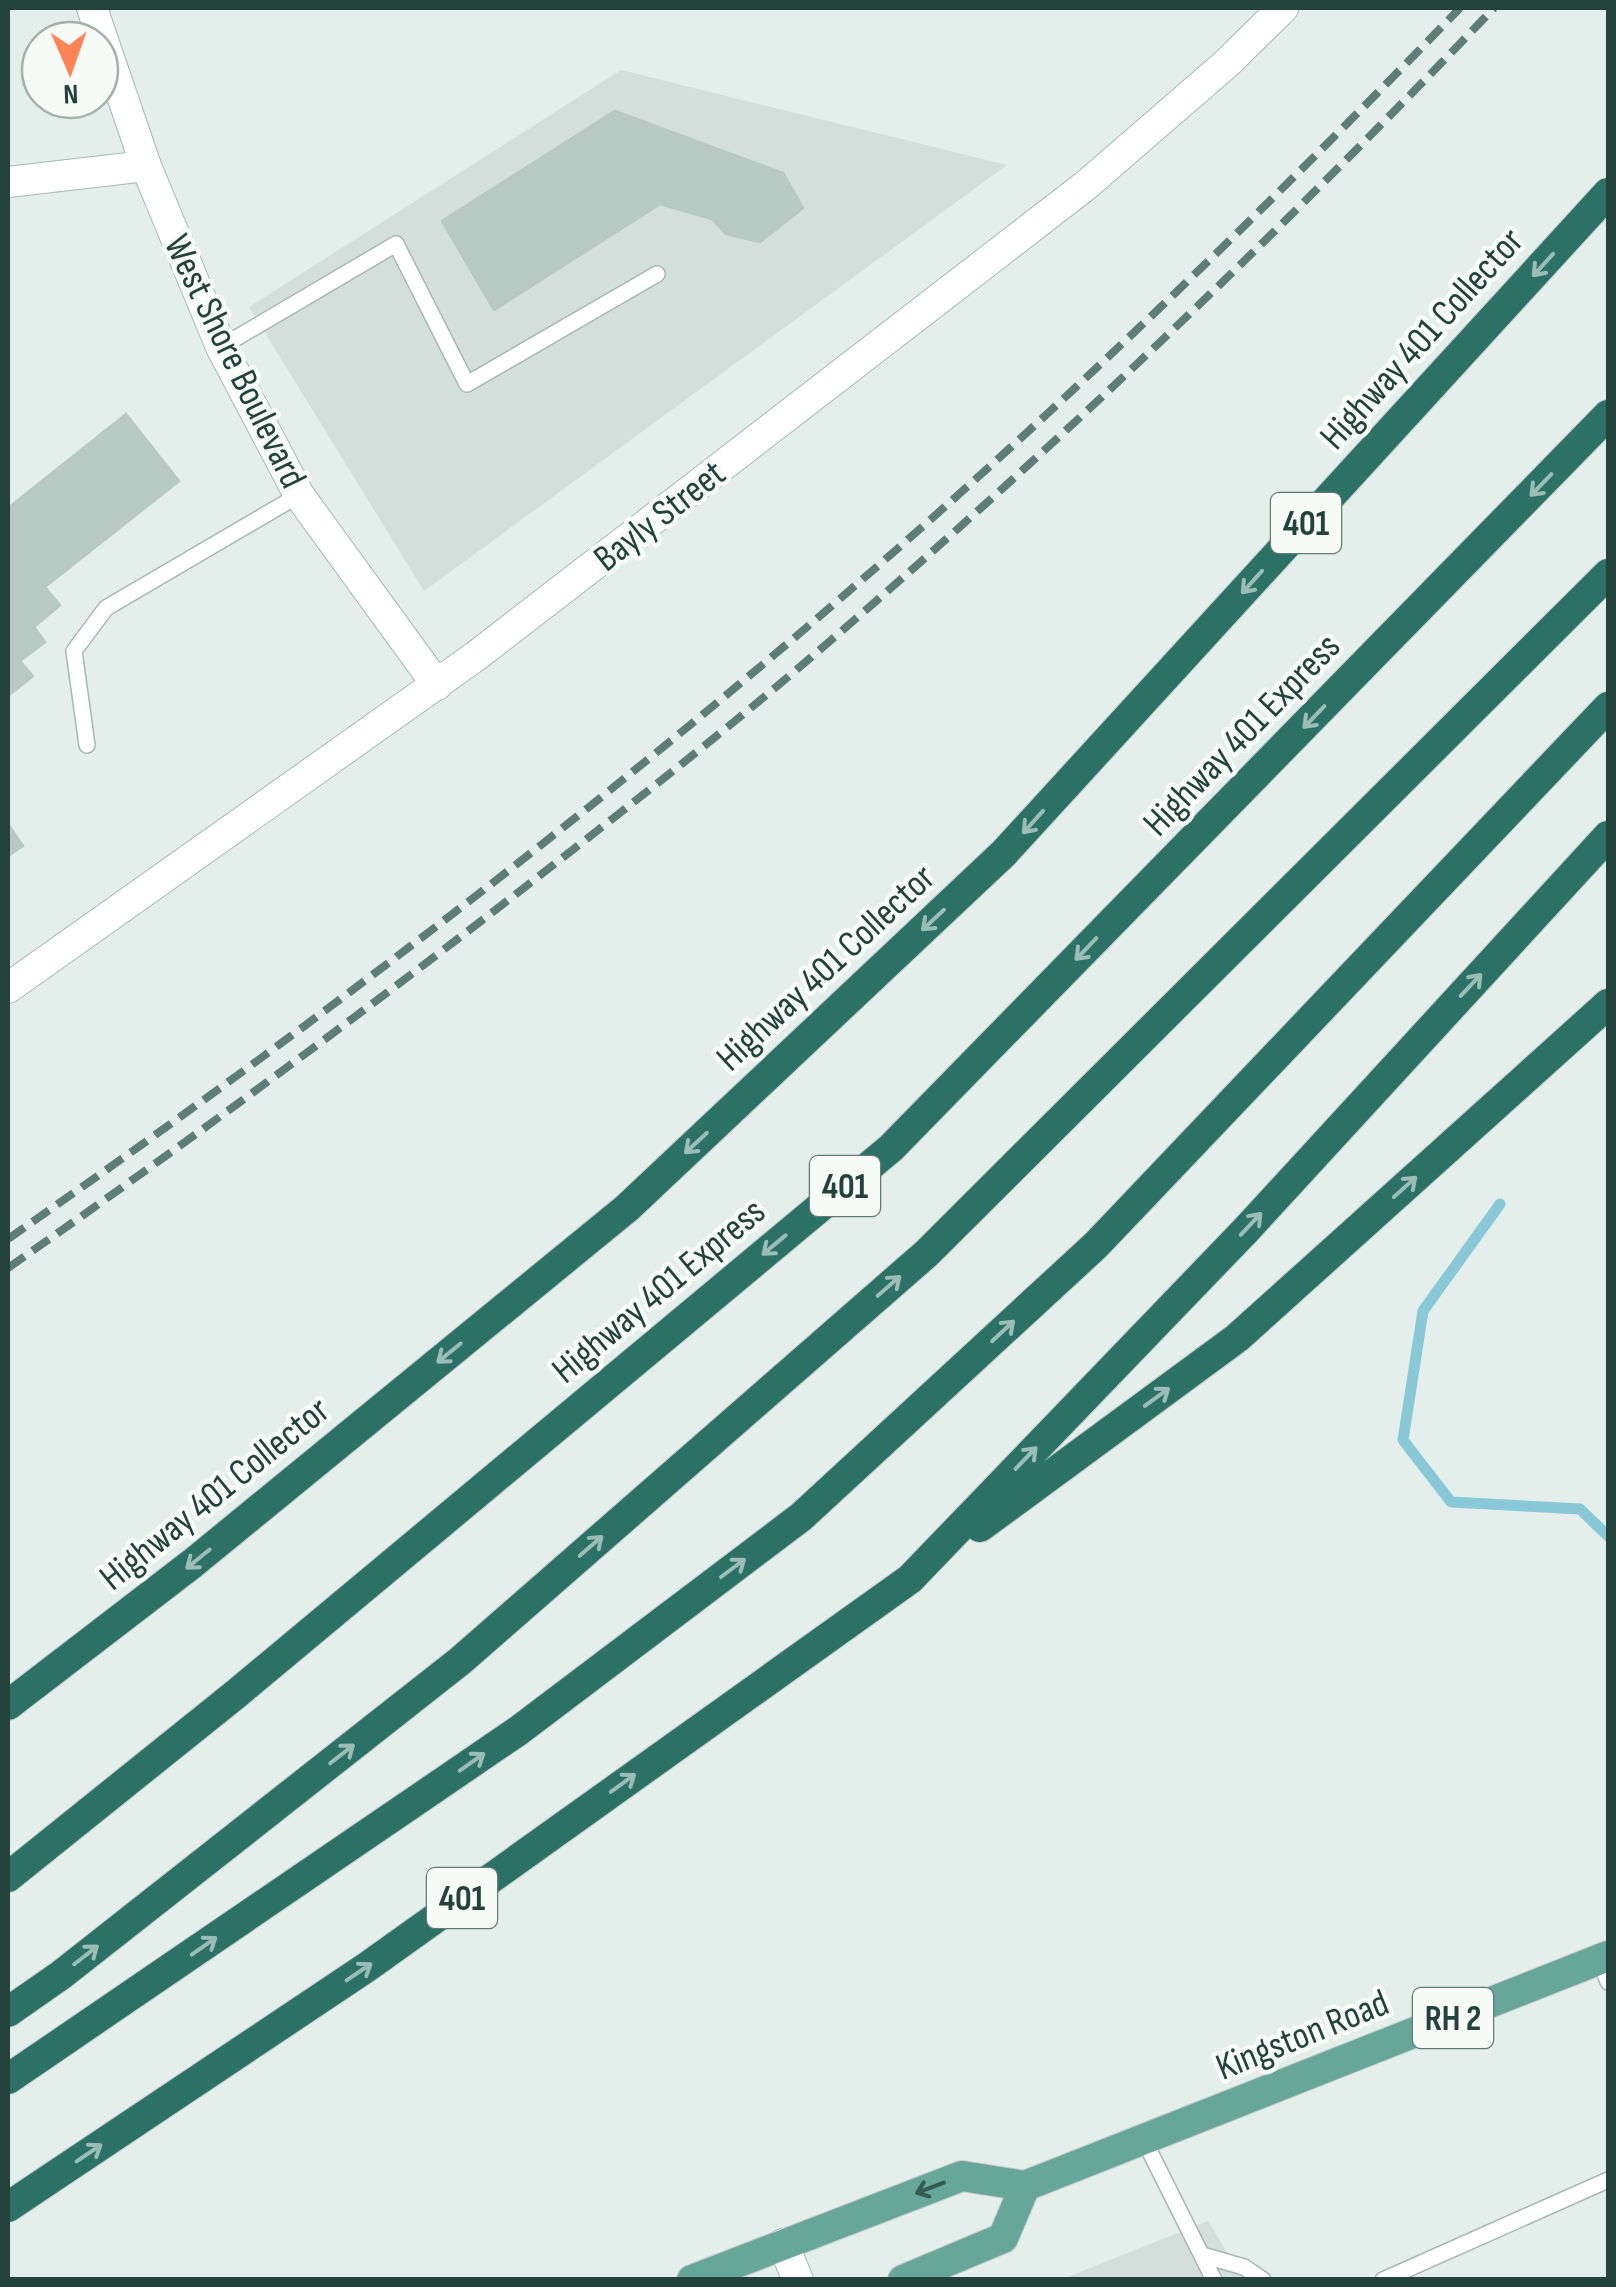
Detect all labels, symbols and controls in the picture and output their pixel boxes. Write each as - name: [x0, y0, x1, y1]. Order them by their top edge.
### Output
- north arrow: [20, 20, 120, 120]
- text: N: [63, 77, 79, 110]
- street label: Highway 401 Collector: [1311, 219, 1533, 459]
- street label: West Shore Boulevard: [154, 228, 315, 496]
- one-way arrow: [1531, 252, 1554, 277]
- street label: Bayly Street: [585, 451, 734, 581]
- one-way arrow: [1529, 473, 1553, 497]
- road number: 401: [1271, 493, 1341, 553]
- one-way arrow: [1241, 569, 1264, 594]
- street label: Highway 401 Express: [1134, 624, 1350, 846]
- one-way arrow: [1302, 705, 1326, 729]
- one-way arrow: [1022, 809, 1045, 834]
- street label: Highway 401 Collector: [708, 855, 945, 1081]
- one-way arrow: [921, 908, 946, 931]
- one-way arrow: [1074, 937, 1098, 961]
- one-way arrow: [1459, 973, 1482, 998]
- one-way arrow: [685, 1131, 709, 1155]
- road number: 401: [810, 1156, 880, 1216]
- one-way arrow: [1392, 1176, 1417, 1199]
- street label: Highway 401 Express: [543, 1189, 775, 1393]
- one-way arrow: [1239, 1212, 1262, 1237]
- one-way arrow: [762, 1234, 788, 1256]
- one-way arrow: [876, 1274, 901, 1297]
- one-way arrow: [990, 1319, 1015, 1342]
- one-way arrow: [437, 1342, 463, 1364]
- one-way arrow: [1143, 1386, 1170, 1407]
- street label: Highway 401 Collector: [91, 1388, 339, 1600]
- one-way arrow: [1014, 1447, 1038, 1471]
- one-way arrow: [578, 1535, 604, 1557]
- one-way arrow: [185, 1548, 211, 1570]
- one-way arrow: [719, 1558, 746, 1579]
- one-way arrow: [328, 1743, 355, 1764]
- one-way arrow: [458, 1752, 485, 1773]
- one-way arrow: [609, 1773, 637, 1794]
- road number: 401: [427, 1868, 497, 1928]
- one-way arrow: [190, 1936, 218, 1957]
- one-way arrow: [73, 1944, 99, 1966]
- one-way arrow: [344, 1962, 372, 1983]
- street label: Kingston Road: [1210, 1980, 1395, 2090]
- road number: RH 2: [1413, 1988, 1493, 2048]
- one-way arrow: [74, 2143, 102, 2164]
- one-way arrow: [916, 2180, 946, 2198]

